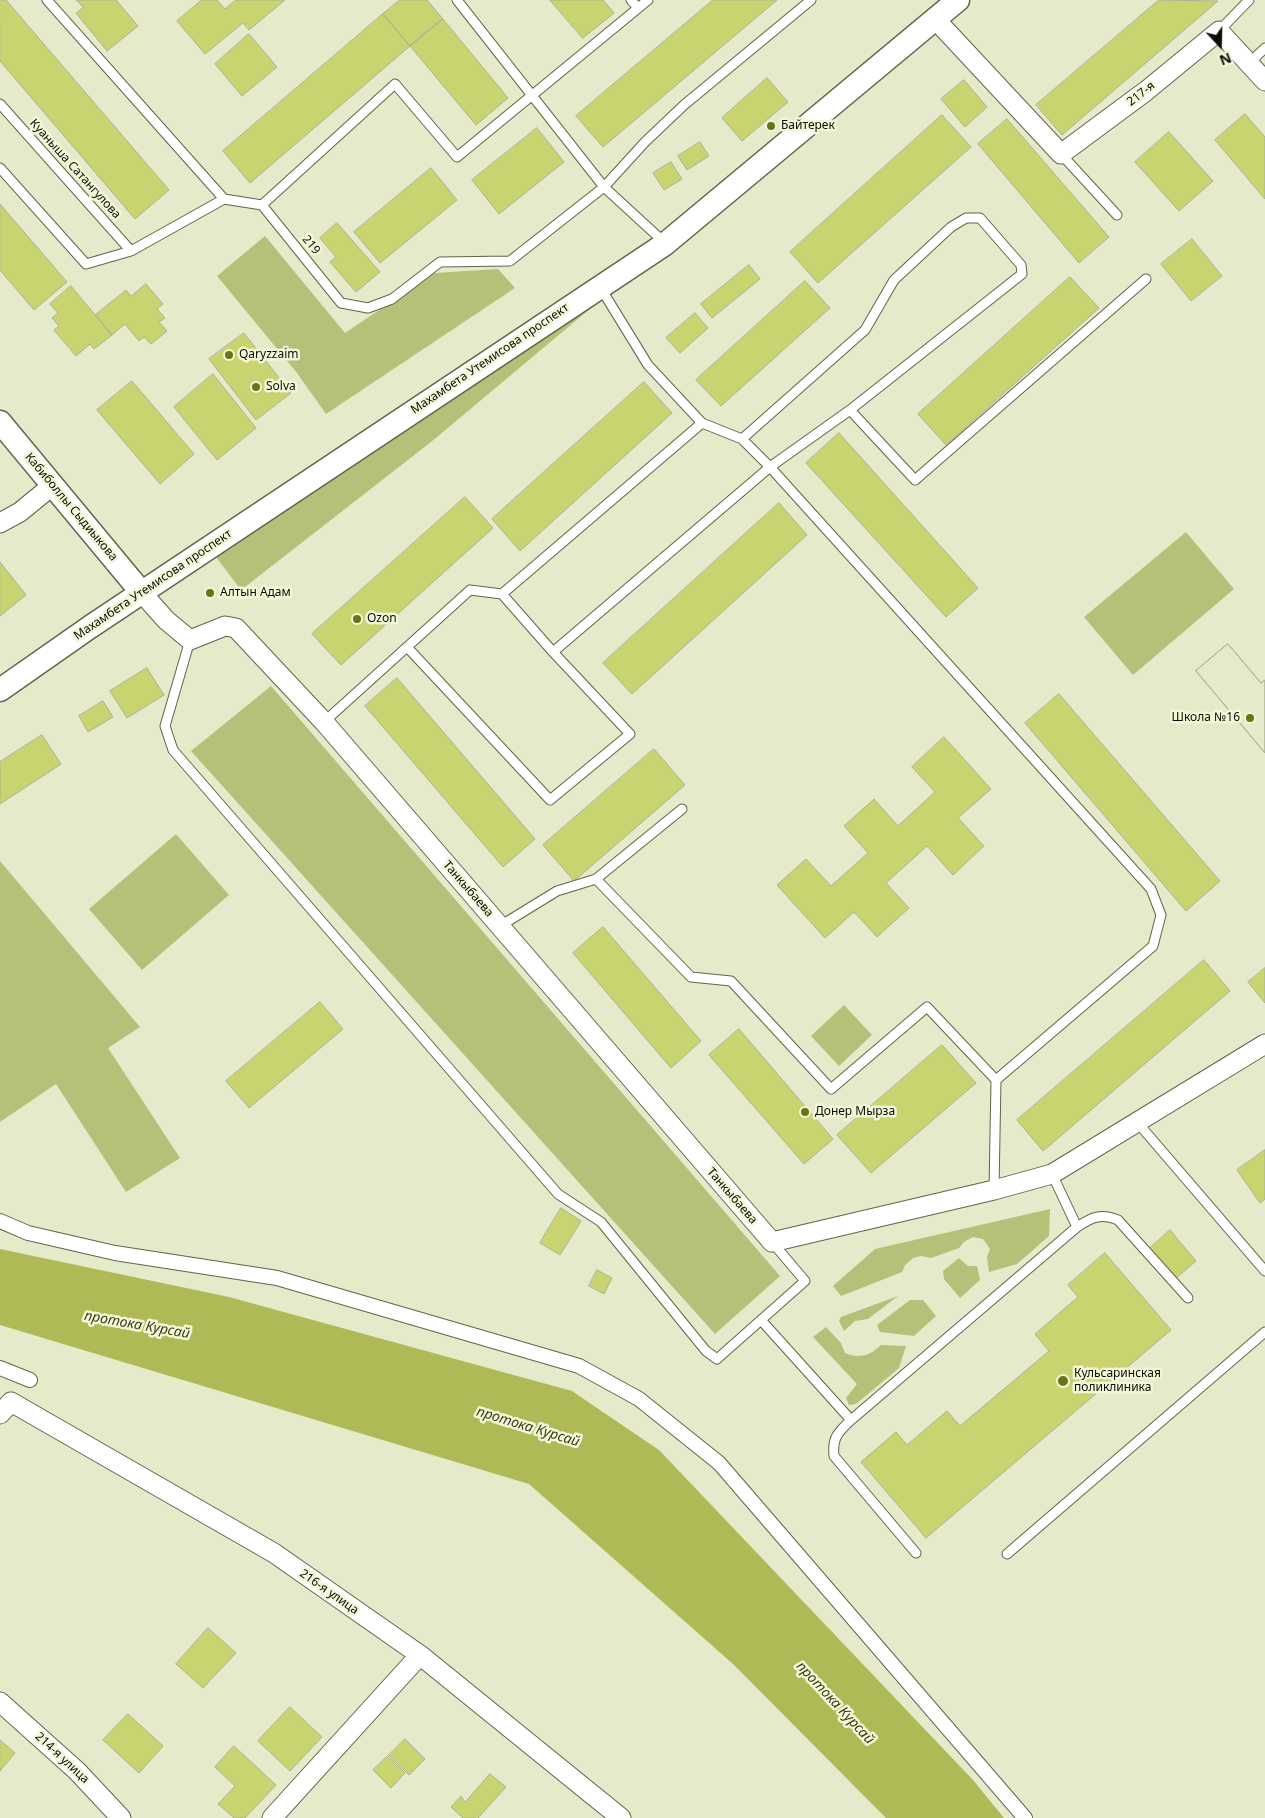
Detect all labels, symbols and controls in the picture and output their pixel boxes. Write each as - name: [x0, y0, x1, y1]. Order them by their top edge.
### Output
- north arrow: [1195, 20, 1245, 70]
- text: N: [1217, 49, 1234, 70]
- street label: 217-я: [1124, 79, 1158, 109]
- street label: Куаныша Сатангулова: [26, 116, 124, 222]
- place label: Байтерек: [781, 119, 835, 133]
- marker: Байтерек: [765, 120, 777, 132]
- street label: 219: [299, 232, 323, 258]
- street label: Махамбета Утемисова проспект: [408, 301, 572, 417]
- place label: Qaryzzaim: [239, 348, 299, 362]
- marker: Qaryzzaim: [223, 349, 235, 361]
- place label: Solva: [266, 380, 296, 394]
- marker: Solva: [250, 381, 262, 393]
- street label: Кабиболлы Сыдиыкова: [22, 450, 120, 564]
- street label: Махамбета Утемисова проспект: [71, 527, 235, 643]
- place label: Алтын Адам: [220, 586, 291, 600]
- marker: Алтын Адам: [204, 587, 216, 599]
- place label: Ozon: [367, 612, 397, 626]
- marker: Ozon: [351, 613, 363, 625]
- place label: Школа №16: [1172, 711, 1240, 725]
- marker: Школа №16: [1244, 712, 1256, 724]
- street label: Танкыбаева: [440, 858, 496, 920]
- place label: Донер Мырза: [815, 1105, 895, 1119]
- marker: Донер Мырза: [799, 1106, 811, 1118]
- street label: Танкыбаева: [704, 1165, 760, 1227]
- water label: протока Курсай: [83, 1307, 191, 1343]
- place label: Кульсаринская поликлиника: [1074, 1367, 1161, 1395]
- marker: Кульсаринская поликлиника: [1056, 1374, 1070, 1388]
- water label: протока Курсай: [475, 1403, 581, 1451]
- street label: 216-я улица: [297, 1566, 361, 1618]
- water label: протока Курсай: [792, 1658, 878, 1748]
- street label: 214-я улица: [32, 1729, 92, 1787]

